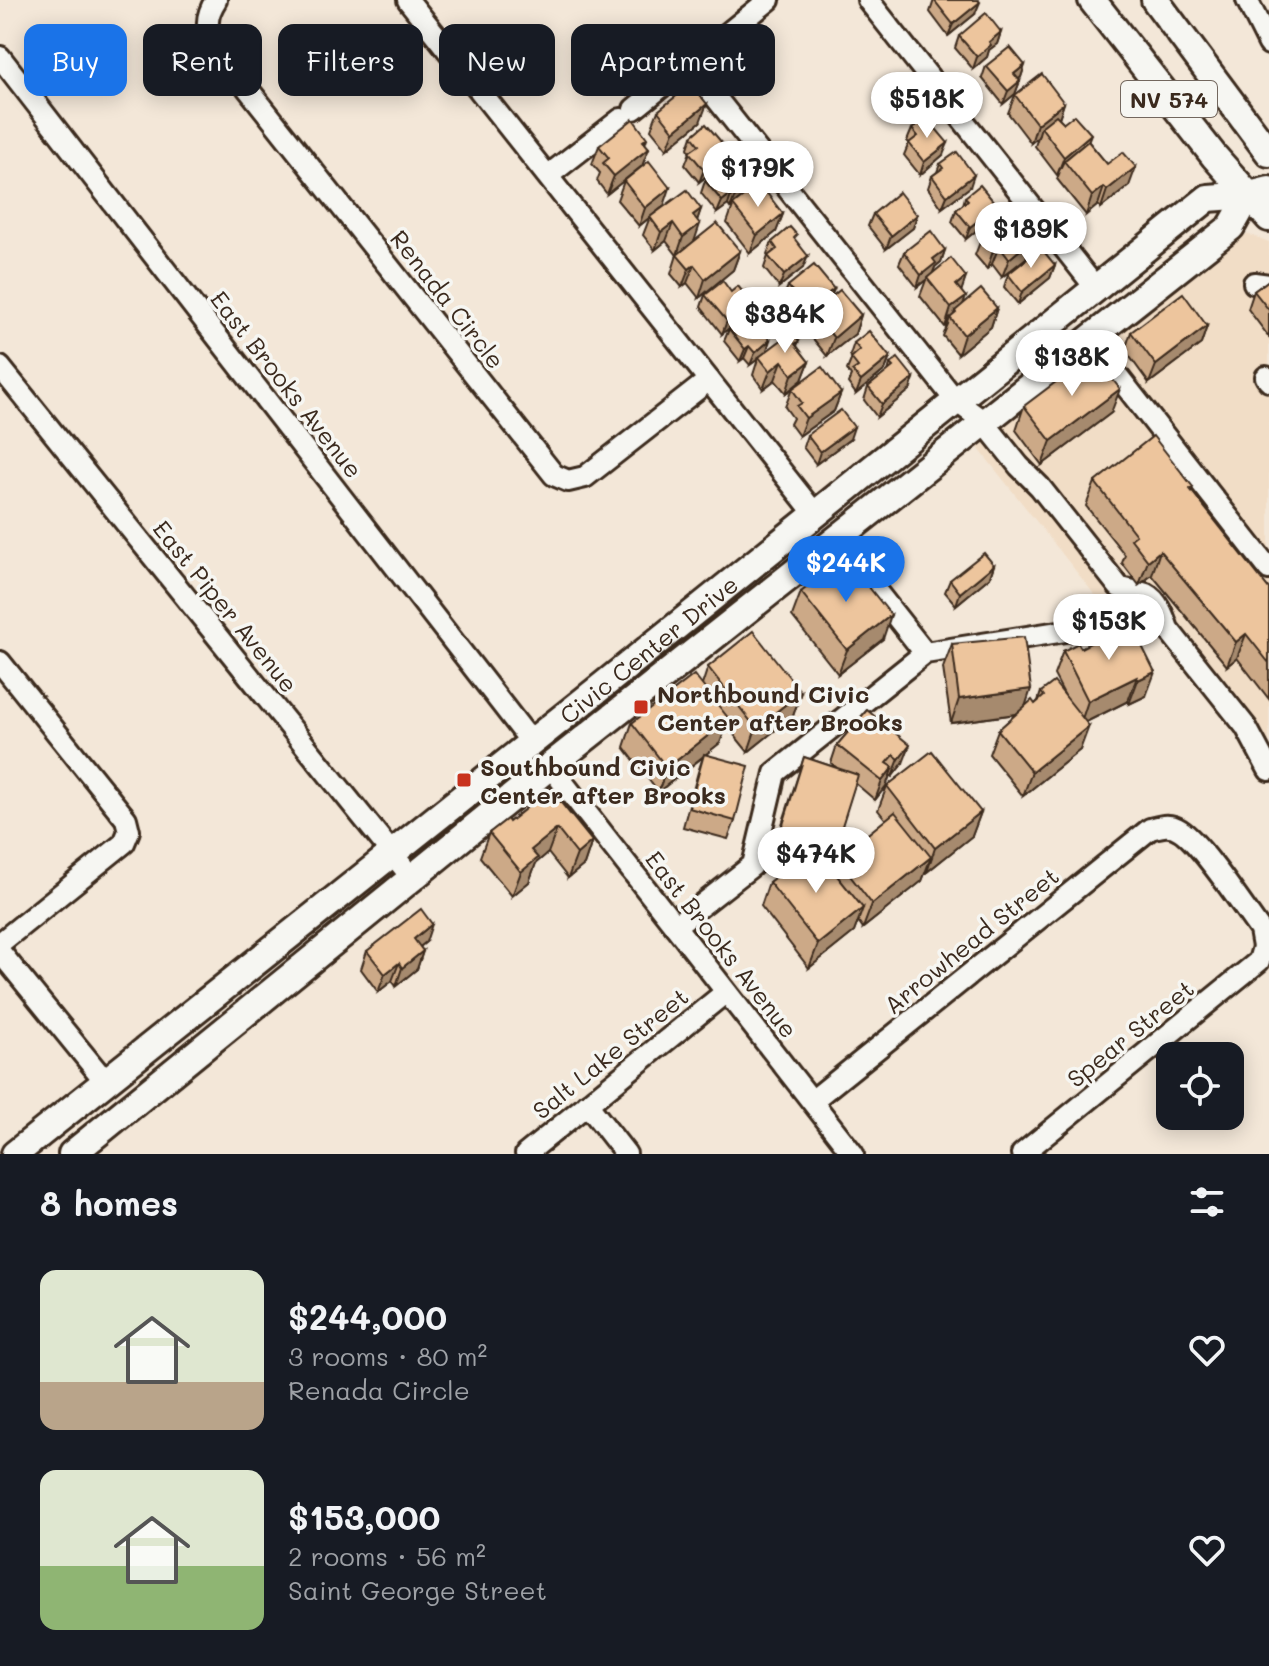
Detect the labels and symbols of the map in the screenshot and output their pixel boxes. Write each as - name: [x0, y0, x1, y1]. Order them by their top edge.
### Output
- pin: $518K: [871, 72, 983, 140]
- road number: NV 574: [1121, 81, 1217, 117]
- pin: $179K: [702, 141, 814, 209]
- pin: $189K: [975, 202, 1087, 270]
- street label: Renada Circle: [384, 223, 512, 375]
- street label: East Brooks Avenue: [204, 284, 370, 484]
- pin: $384K: [729, 287, 841, 355]
- pin: $138K: [1016, 330, 1128, 398]
- street label: East Piper Avenue: [147, 513, 305, 699]
- pin: $244K: [790, 536, 902, 604]
- street label: Civic Center Drive: [553, 568, 744, 730]
- pin: $153K: [1053, 594, 1165, 662]
- place label: Northbound Civic Center after Brooks: [657, 678, 903, 737]
- marker: Northbound Civic Center after Brooks: [632, 698, 650, 716]
- place label: Southbound Civic Center after Brooks: [480, 751, 726, 810]
- marker: Southbound Civic Center after Brooks: [455, 771, 473, 789]
- pin: $474K: [760, 827, 872, 895]
- street label: East Brooks Avenue: [639, 844, 805, 1044]
- street label: Arrowhead Street: [877, 860, 1065, 1020]
- street label: Spear Street: [1060, 972, 1200, 1094]
- street label: Salt Lake Street: [526, 981, 694, 1125]

